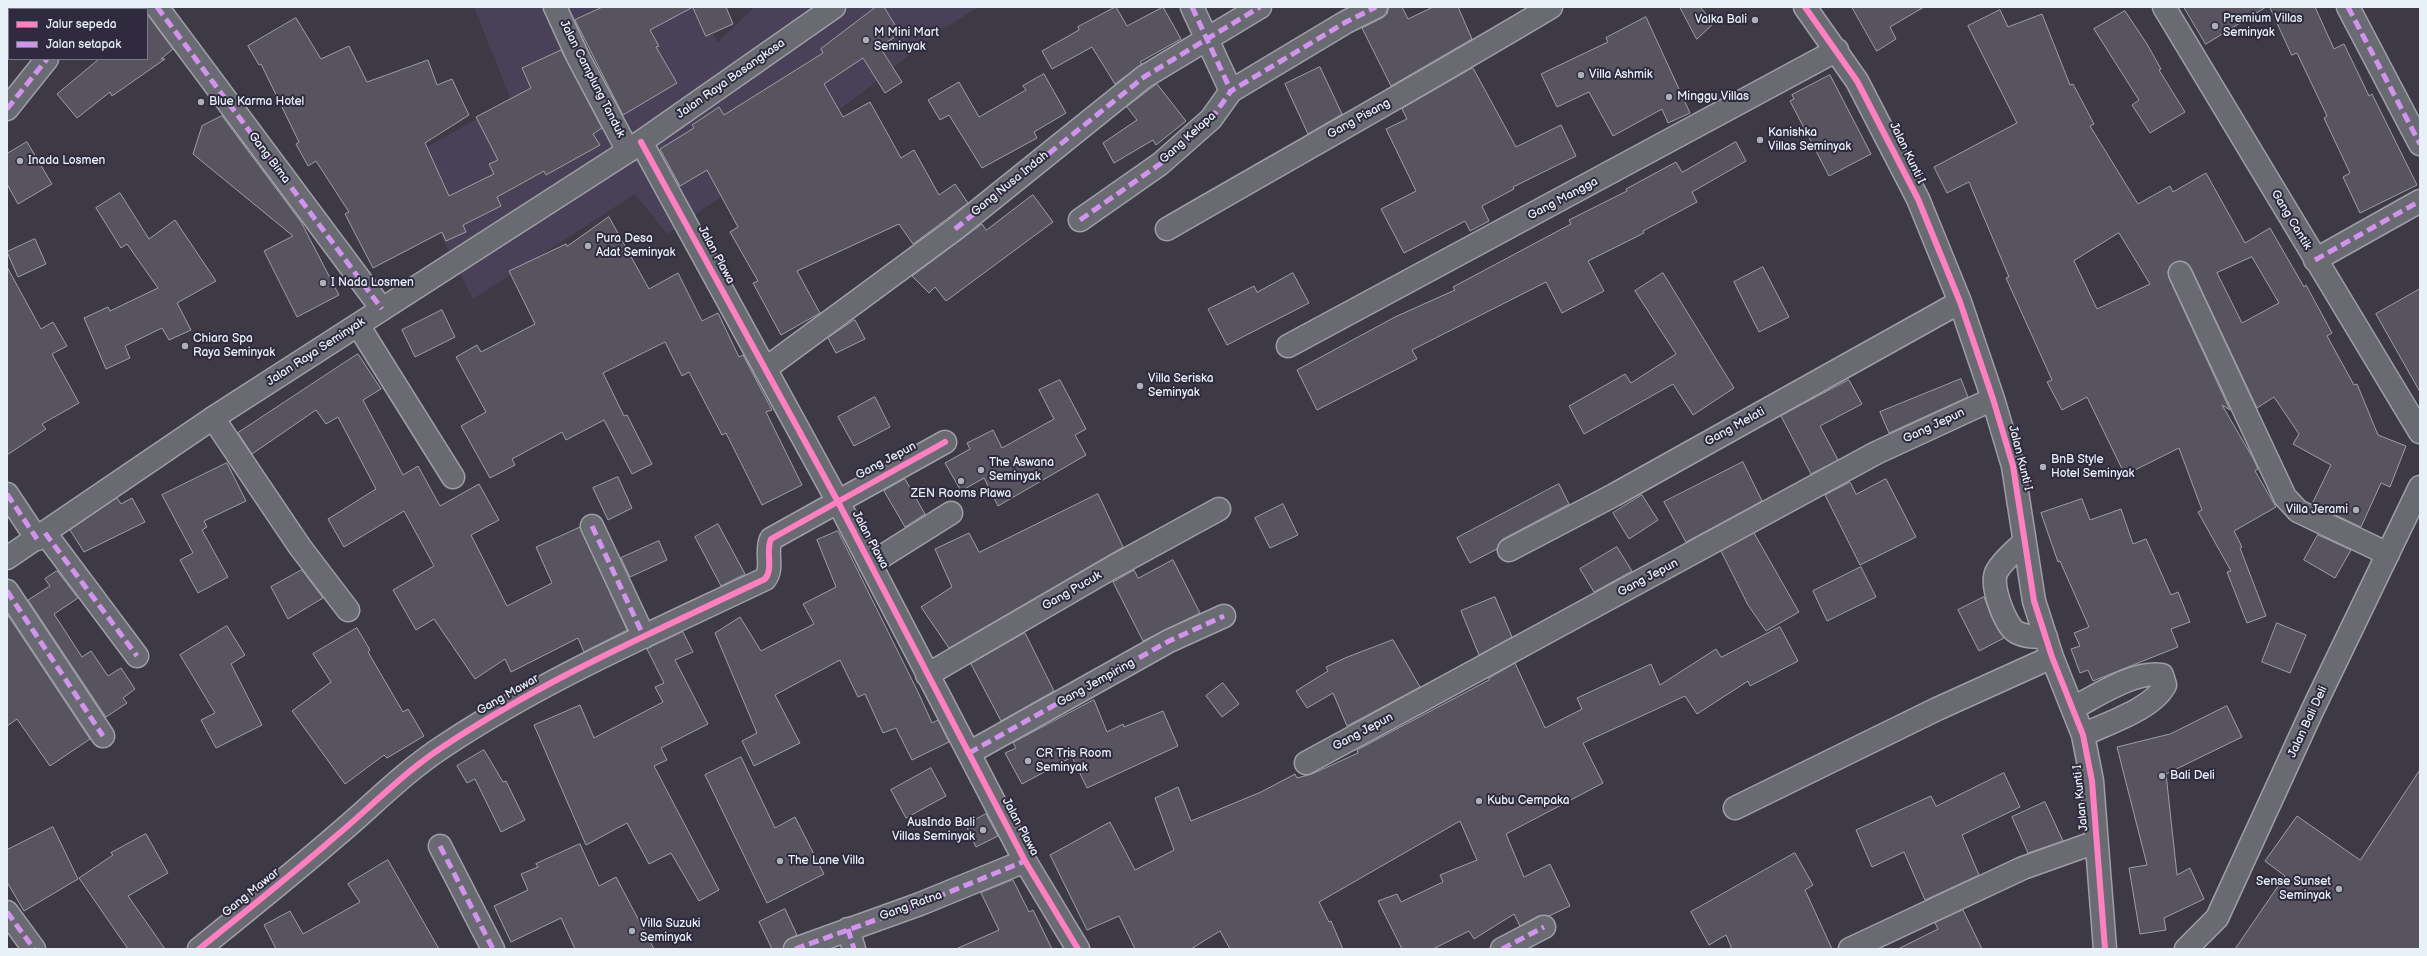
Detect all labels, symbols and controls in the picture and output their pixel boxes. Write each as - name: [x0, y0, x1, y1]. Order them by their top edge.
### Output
- legend: [8, 8, 148, 60]
- place label: Premium Villas Seminyak: [2223, 12, 2303, 40]
- place label: Valka Bali: [1695, 13, 1747, 27]
- marker: Valka Bali: [1750, 15, 1760, 25]
- text: Jalur sepeda: [46, 17, 117, 32]
- street label: Jalan Camplung Tanduk: [556, 18, 628, 140]
- marker: Premium Villas Seminyak: [2210, 21, 2220, 31]
- place label: M Mini Mart Seminyak: [874, 26, 939, 54]
- marker: M Mini Mart Seminyak: [861, 35, 871, 45]
- street label: Jalan Raya Basangkasa: [674, 36, 788, 122]
- text: Jalan setapak: [46, 37, 121, 52]
- place label: Villa Ashmik: [1589, 68, 1653, 82]
- marker: Villa Ashmik: [1576, 70, 1586, 80]
- place label: Minggu Villas: [1677, 90, 1749, 104]
- marker: Minggu Villas: [1664, 92, 1674, 102]
- place label: Blue Karma Hotel: [209, 95, 304, 109]
- street label: Gang Pisang: [1325, 96, 1393, 142]
- marker: Blue Karma Hotel: [196, 97, 206, 107]
- street label: Gang Kelapa: [1157, 109, 1219, 167]
- street label: Jalan Kunti I: [1886, 120, 1928, 186]
- place label: Kanishka Villas Seminyak: [1768, 126, 1851, 154]
- street label: Gang Bima: [245, 130, 293, 186]
- marker: Kanishka Villas Seminyak: [1755, 135, 1765, 145]
- street label: Gang Nusa Indah: [968, 148, 1052, 220]
- place label: Inada Losmen: [28, 154, 105, 168]
- marker: Inada Losmen: [15, 156, 25, 166]
- street label: Gang Mangga: [1525, 174, 1601, 224]
- street label: Gang Cantik: [2268, 187, 2314, 253]
- street label: Jalan Plawa: [695, 223, 737, 287]
- place label: Pura Desa Adat Seminyak: [596, 232, 675, 260]
- marker: Pura Desa Adat Seminyak: [583, 241, 593, 251]
- place label: I Nada Losmen: [331, 276, 414, 290]
- marker: I Nada Losmen: [318, 278, 328, 288]
- street label: Jalan Raya Seminyak: [264, 315, 368, 389]
- place label: Chiara Spa Raya Seminyak: [193, 332, 275, 360]
- marker: Chiara Spa Raya Seminyak: [180, 341, 190, 351]
- place label: Villa Seriska Seminyak: [1148, 372, 1213, 400]
- marker: Villa Seriska Seminyak: [1135, 381, 1145, 391]
- street label: Gang Melati: [1703, 405, 1767, 449]
- street label: Gang Jepun: [1901, 405, 1967, 447]
- street label: Jalan Kunti I: [2005, 424, 2035, 492]
- street label: Gang Jepun: [853, 439, 919, 483]
- place label: BnB Style Hotel Seminyak: [2051, 453, 2134, 481]
- place label: The Aswana Seminyak: [989, 456, 1054, 484]
- marker: BnB Style Hotel Seminyak: [2038, 462, 2048, 472]
- marker: The Aswana Seminyak: [976, 465, 986, 475]
- marker: ZEN Rooms Plawa: [956, 476, 966, 486]
- place label: ZEN Rooms Plawa: [911, 487, 1011, 501]
- place label: Villa Jerami: [2286, 503, 2348, 517]
- marker: Villa Jerami: [2351, 505, 2361, 515]
- street label: Jalan Plawa: [849, 508, 891, 572]
- street label: Gang Jepun: [1615, 556, 1681, 600]
- street label: Gang Pucuk: [1040, 568, 1104, 614]
- street label: Gang Jempiring: [1055, 656, 1137, 710]
- street label: Gang Mawar: [475, 672, 541, 718]
- street label: Jalan Bali Deli: [2285, 684, 2331, 760]
- street label: Gang Jepun: [1330, 710, 1396, 754]
- place label: CR Tris Room Seminyak: [1036, 747, 1111, 775]
- marker: CR Tris Room Seminyak: [1023, 756, 1033, 766]
- street label: Jalan Kunti I: [2070, 764, 2092, 832]
- place label: Bali Deli: [2170, 769, 2215, 783]
- marker: Bali Deli: [2157, 771, 2167, 781]
- place label: Kubu Cempaka: [1487, 794, 1570, 808]
- street label: Jalan Plawa: [999, 795, 1041, 859]
- marker: Kubu Cempaka: [1474, 796, 1484, 806]
- place label: AusIndo Bali Villas Seminyak: [892, 816, 975, 844]
- marker: AusIndo Bali Villas Seminyak: [978, 825, 988, 835]
- place label: The Lane Villa: [788, 854, 865, 868]
- marker: The Lane Villa: [775, 856, 785, 866]
- street label: Gang Mawar: [220, 866, 282, 920]
- place label: Sense Sunset Seminyak: [2256, 875, 2331, 903]
- marker: Sense Sunset Seminyak: [2334, 884, 2344, 894]
- street label: Gang Ratna: [878, 888, 944, 924]
- place label: Villa Suzuki Seminyak: [640, 917, 701, 945]
- marker: Villa Suzuki Seminyak: [627, 926, 637, 936]

